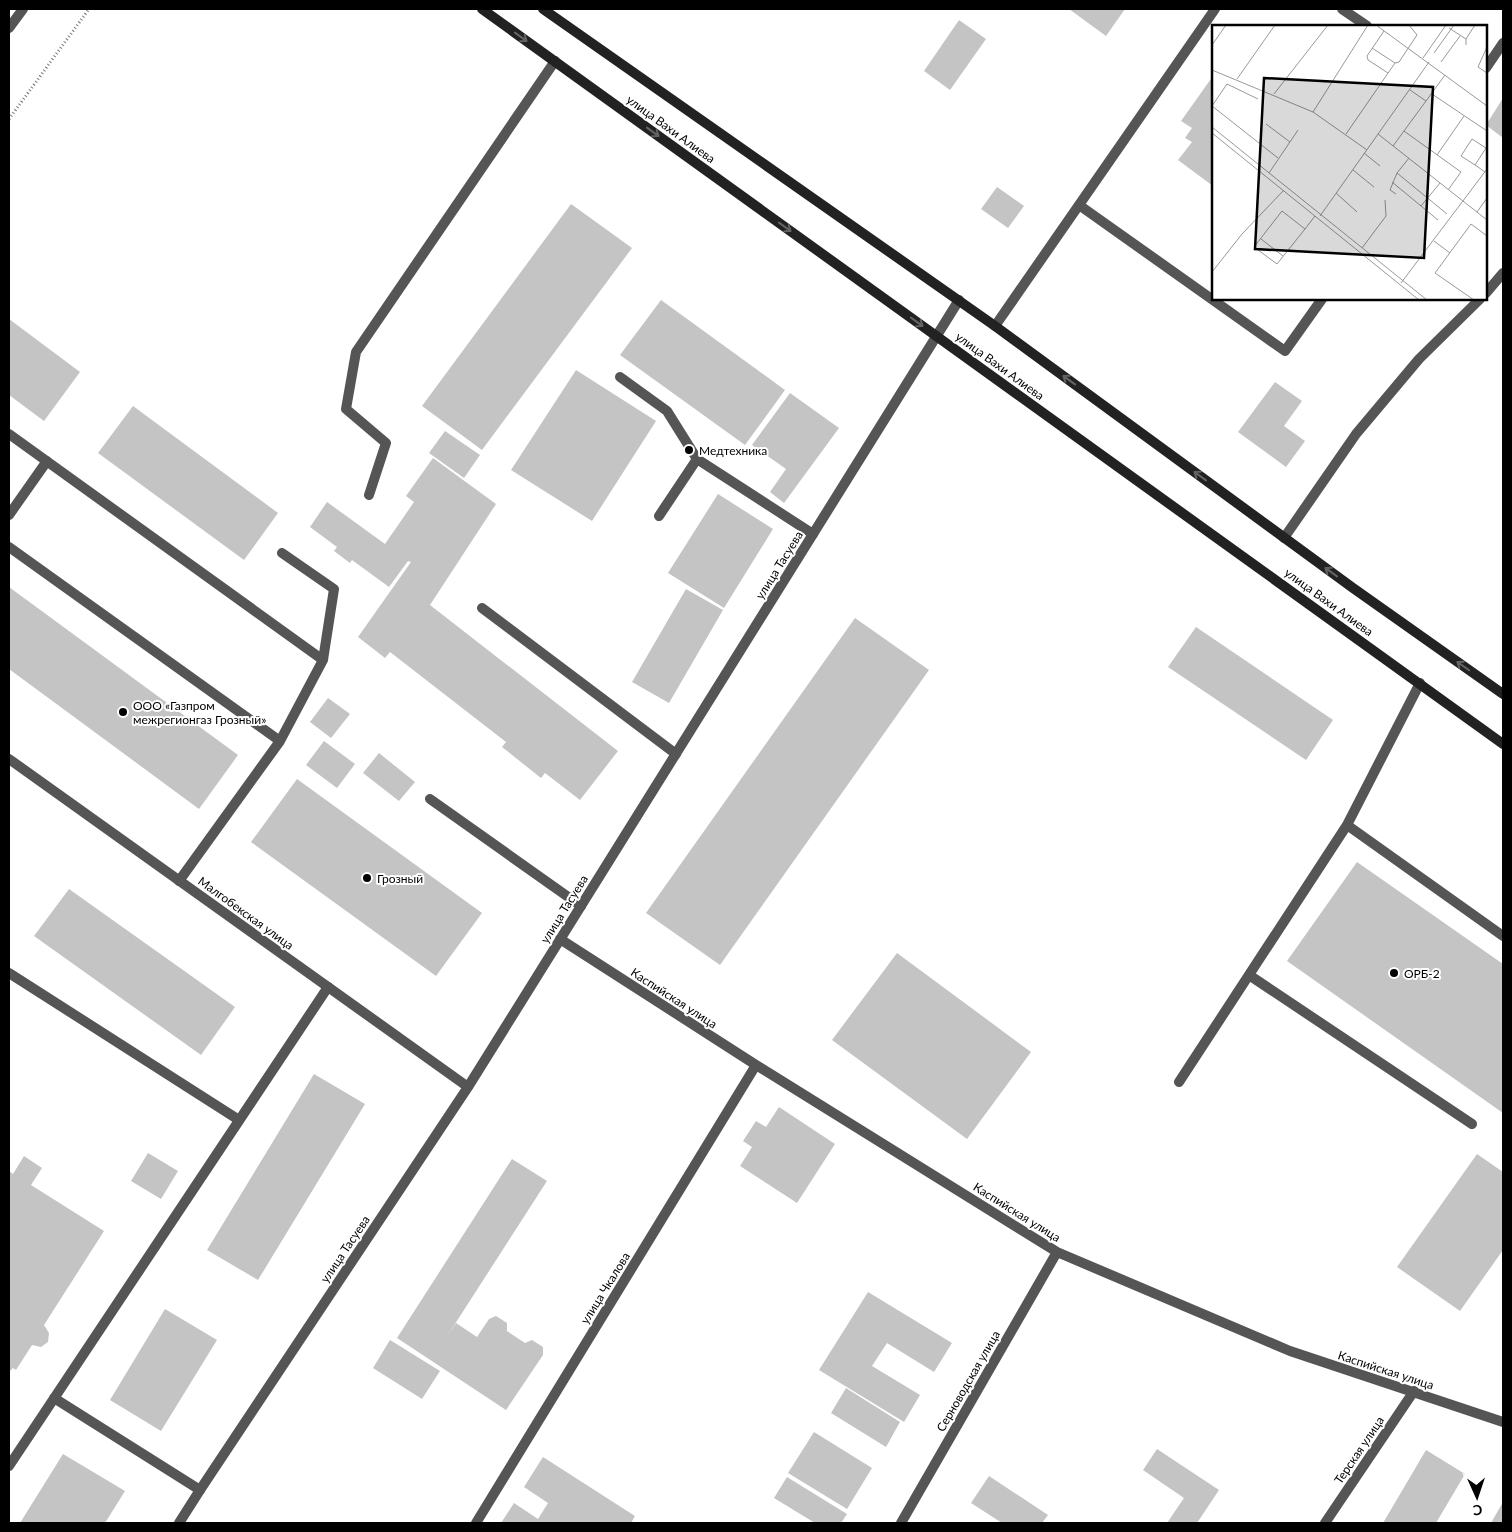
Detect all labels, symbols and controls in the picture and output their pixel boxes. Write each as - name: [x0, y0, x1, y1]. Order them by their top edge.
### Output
- inset map: [1212, 25, 1487, 300]
- one-way arrow: [514, 32, 528, 42]
- street label: улица Вахи Алиева: [624, 92, 718, 166]
- one-way arrow: [646, 127, 660, 137]
- one-way arrow: [778, 222, 792, 232]
- one-way arrow: [910, 317, 924, 327]
- street label: улица Вахи Алиева: [953, 329, 1047, 403]
- one-way arrow: [1062, 375, 1076, 385]
- place label: Медтехника: [699, 443, 767, 458]
- marker: Медтехника: [683, 444, 695, 456]
- one-way arrow: [1193, 471, 1207, 481]
- street label: улица Тасуева: [752, 528, 806, 602]
- street label: улица Вахи Алиева: [1282, 565, 1376, 639]
- one-way arrow: [1324, 567, 1338, 577]
- one-way arrow: [1457, 661, 1471, 671]
- place label: ООО «Газпром межрегионгаз Грозный»: [133, 698, 266, 727]
- marker: ООО «Газпром межрегионгаз Грозный»: [117, 706, 129, 718]
- place label: Грозный: [377, 871, 423, 886]
- marker: Грозный: [361, 872, 373, 884]
- street label: улица Тасуева: [537, 872, 591, 946]
- street label: Малгобекская улица: [195, 873, 297, 953]
- street label: Каспийская улица: [628, 965, 720, 1032]
- place label: ОРБ-2: [1404, 966, 1440, 981]
- marker: ОРБ-2: [1388, 967, 1400, 979]
- street label: Каспийская улица: [971, 1179, 1063, 1245]
- street label: улица Тасуева: [317, 1213, 373, 1285]
- street label: улица Чкалова: [577, 1249, 633, 1327]
- street label: Серноводская улица: [933, 1328, 1003, 1434]
- street label: Каспийская улица: [1336, 1347, 1436, 1393]
- street label: Терская улица: [1331, 1413, 1387, 1487]
- north arrow: [1452, 1472, 1502, 1522]
- text: С: [1472, 1502, 1483, 1519]

